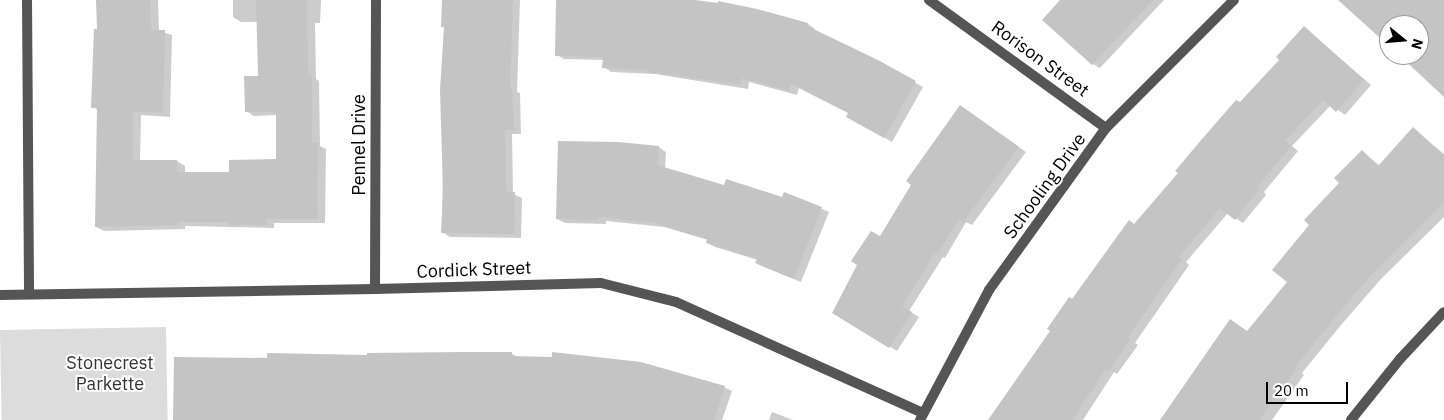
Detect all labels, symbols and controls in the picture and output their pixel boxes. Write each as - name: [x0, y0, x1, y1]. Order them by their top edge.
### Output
- north arrow: [1379, 15, 1429, 65]
- street label: Rorison Street: [987, 16, 1093, 102]
- text: N: [1407, 37, 1427, 52]
- street label: Pennel Drive: [348, 94, 370, 196]
- street label: Schooling Drive: [1000, 129, 1090, 243]
- street label: Cordick Street: [416, 257, 532, 283]
- park label: Stonecrest Parkette: [66, 353, 154, 396]
- scale bar: [1269, 372, 1352, 404]
- text: 20 m: [1274, 381, 1309, 400]

